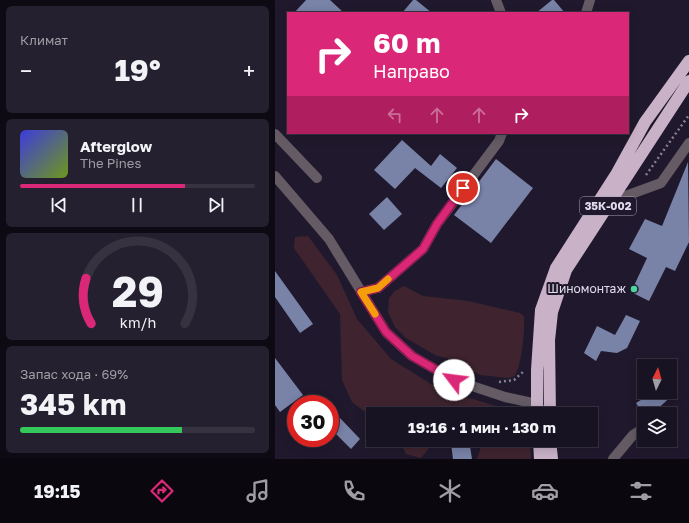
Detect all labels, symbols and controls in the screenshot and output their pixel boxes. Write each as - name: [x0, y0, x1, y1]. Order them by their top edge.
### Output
- text: 60 m: [373, 26, 440, 59]
- icon: right: [307, 28, 359, 80]
- text: Климат: [20, 32, 68, 48]
- text: 19°: [114, 52, 161, 88]
- text: −: [20, 57, 32, 84]
- text: +: [243, 57, 255, 84]
- text: Направо: [373, 60, 450, 82]
- icon: left: [384, 104, 406, 126]
- icon: ahead: [426, 104, 448, 126]
- icon: ahead: [468, 104, 490, 126]
- icon: right: [510, 104, 532, 126]
- text: Afterglow: [80, 137, 152, 155]
- text: The Pines: [80, 155, 141, 171]
- pin: [446, 171, 480, 205]
- icon: arrive: [452, 177, 474, 199]
- icon: previous: [48, 194, 70, 216]
- icon: pause: [126, 194, 148, 216]
- icon: next: [205, 194, 227, 216]
- road number: 35К-002: [580, 197, 636, 215]
- text: 29: [112, 266, 163, 316]
- place label: Шиномонтаж: [547, 281, 626, 296]
- marker: Шиномонтаж: [629, 284, 639, 294]
- text: km/h: [119, 314, 156, 331]
- position arrow: [433, 359, 475, 401]
- north arrow: [637, 359, 677, 399]
- map controls: [637, 359, 677, 447]
- text: Запас хода · 69%: [20, 366, 128, 382]
- text: 345 km: [20, 386, 127, 422]
- speed limit sign: 30: [287, 395, 339, 447]
- button: layers: [637, 407, 677, 447]
- text: 19:16 · 1 мин · 130 m: [408, 418, 556, 436]
- icon: directions: [148, 477, 176, 505]
- icon: music: [244, 477, 272, 505]
- icon: phone: [340, 477, 368, 505]
- icon: climate: [436, 477, 464, 505]
- icon: car: [531, 477, 559, 505]
- icon: filters: [627, 477, 655, 505]
- text: 19:15: [34, 480, 81, 502]

